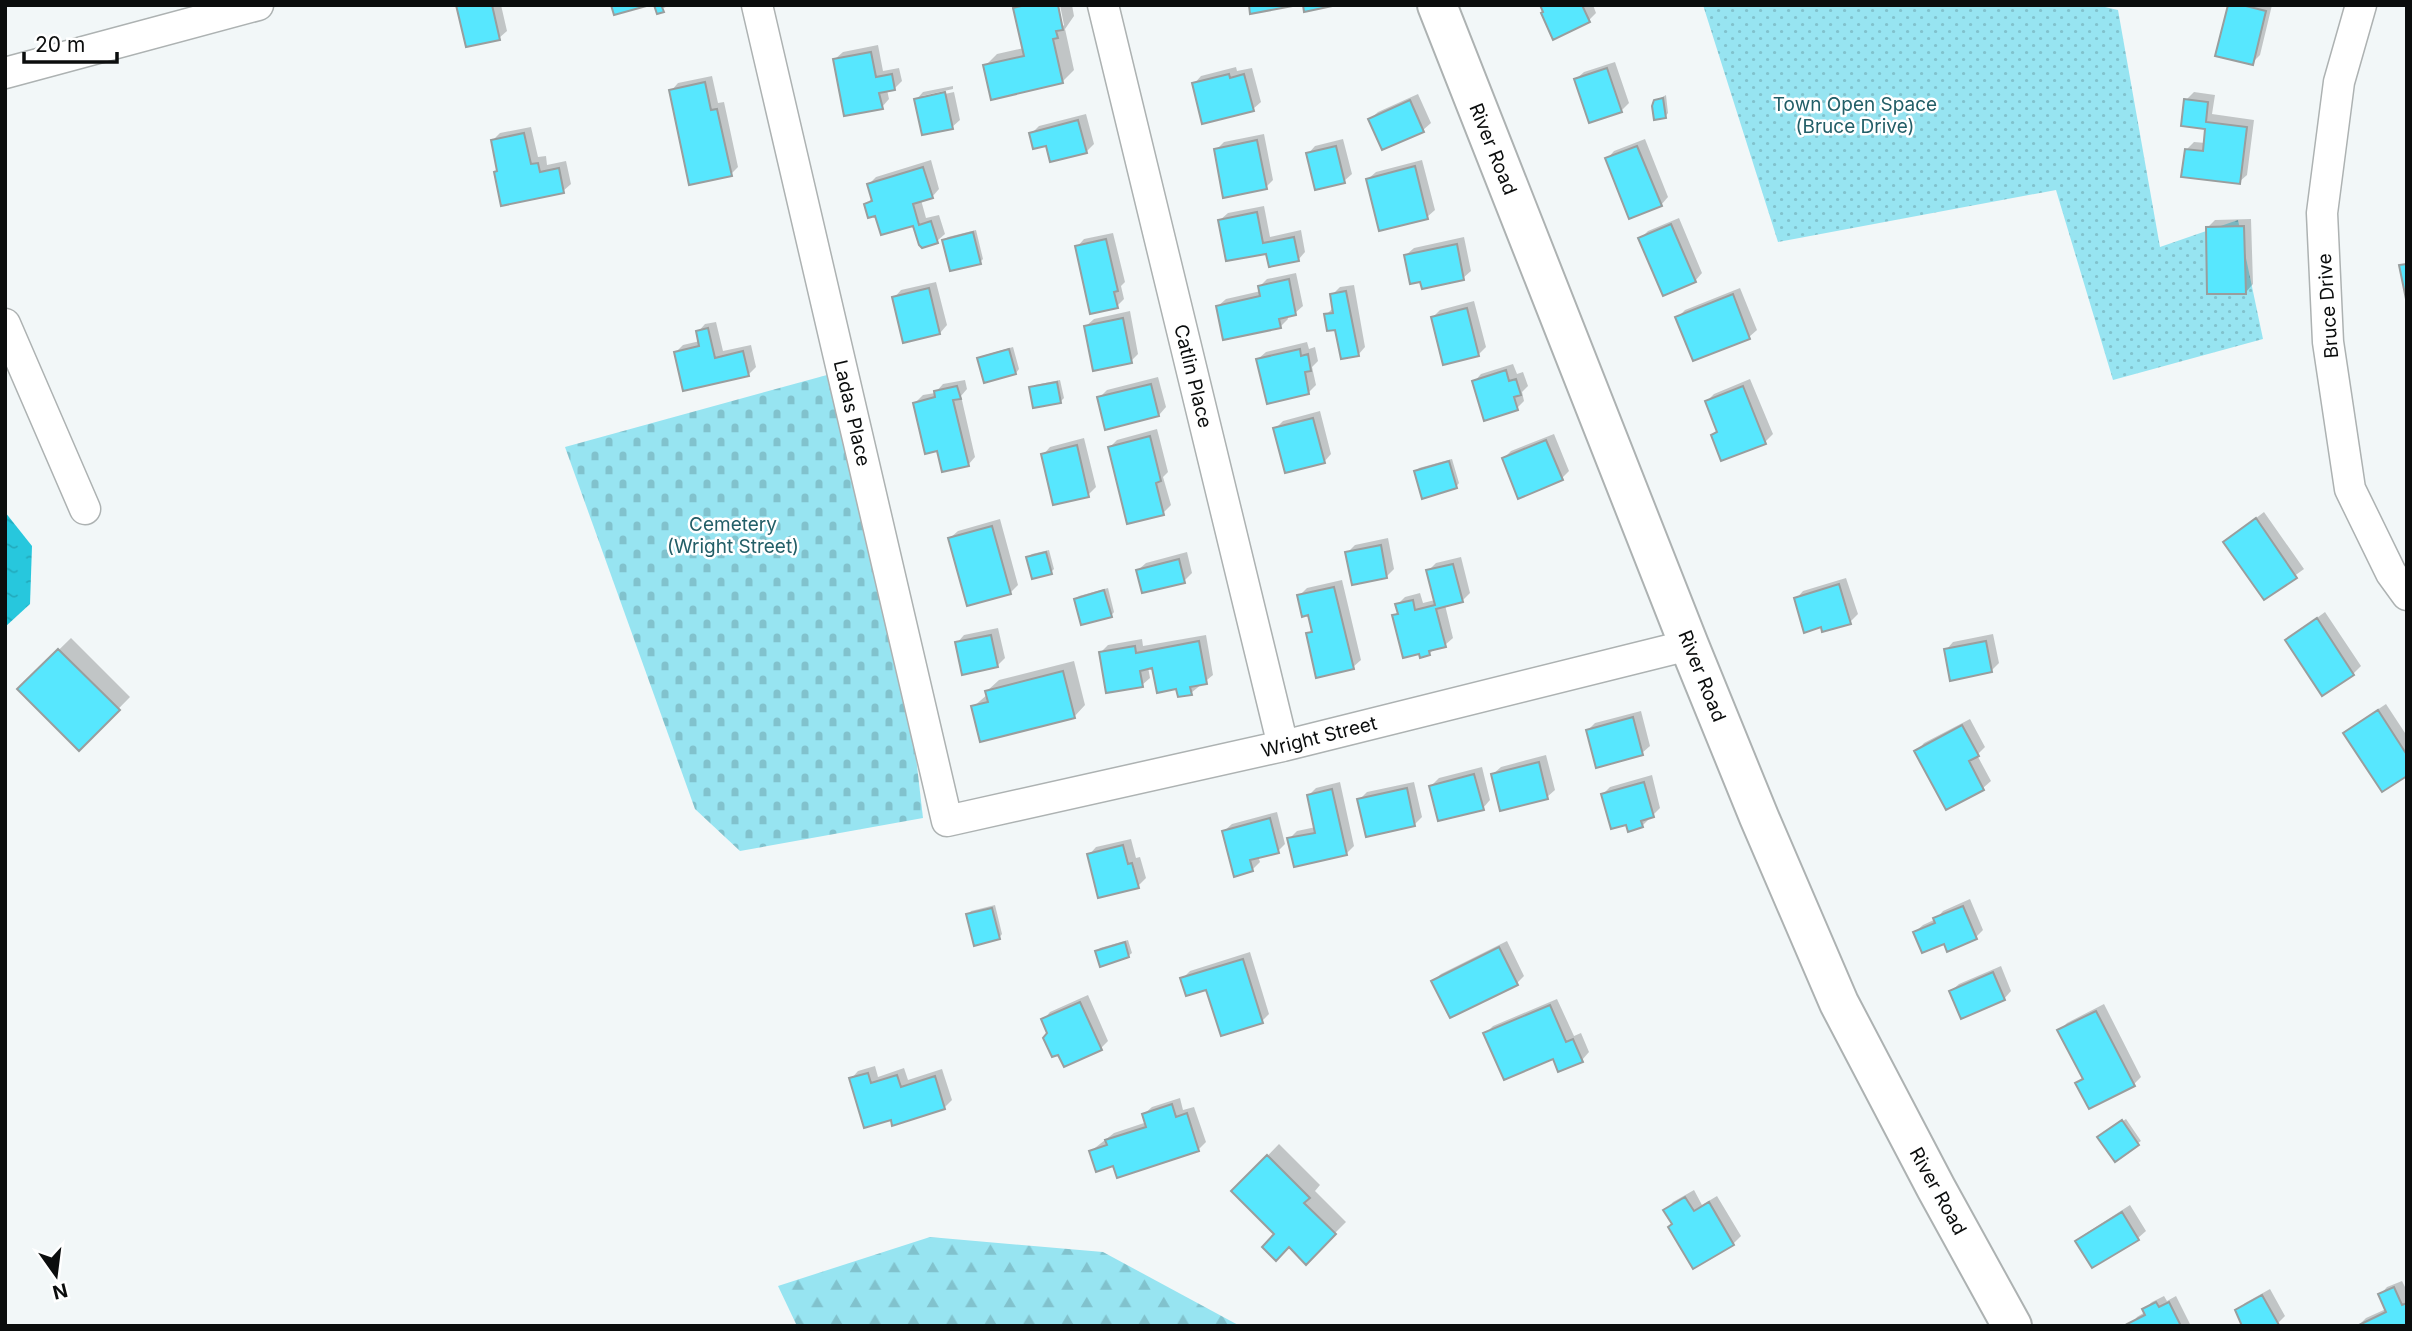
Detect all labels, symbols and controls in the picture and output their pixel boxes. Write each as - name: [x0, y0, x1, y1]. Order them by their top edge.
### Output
- scale bar: [24, 21, 117, 65]
- text: 20 m: [35, 32, 85, 57]
- park label: Town Open Space (Bruce Drive): [1773, 93, 1937, 138]
- street label: River Road: [1464, 100, 1522, 198]
- street label: Bruce Drive: [2313, 253, 2343, 359]
- street label: Catlin Place: [1169, 322, 1217, 430]
- street label: Ladas Place: [829, 358, 875, 468]
- park label: Cemetery (Wright Street): [667, 513, 799, 558]
- street label: River Road: [1673, 627, 1731, 725]
- street label: Wright Street: [1259, 712, 1379, 762]
- street label: River Road: [1905, 1143, 1971, 1239]
- north arrow: [21, 1240, 91, 1310]
- text: N: [50, 1278, 70, 1304]

